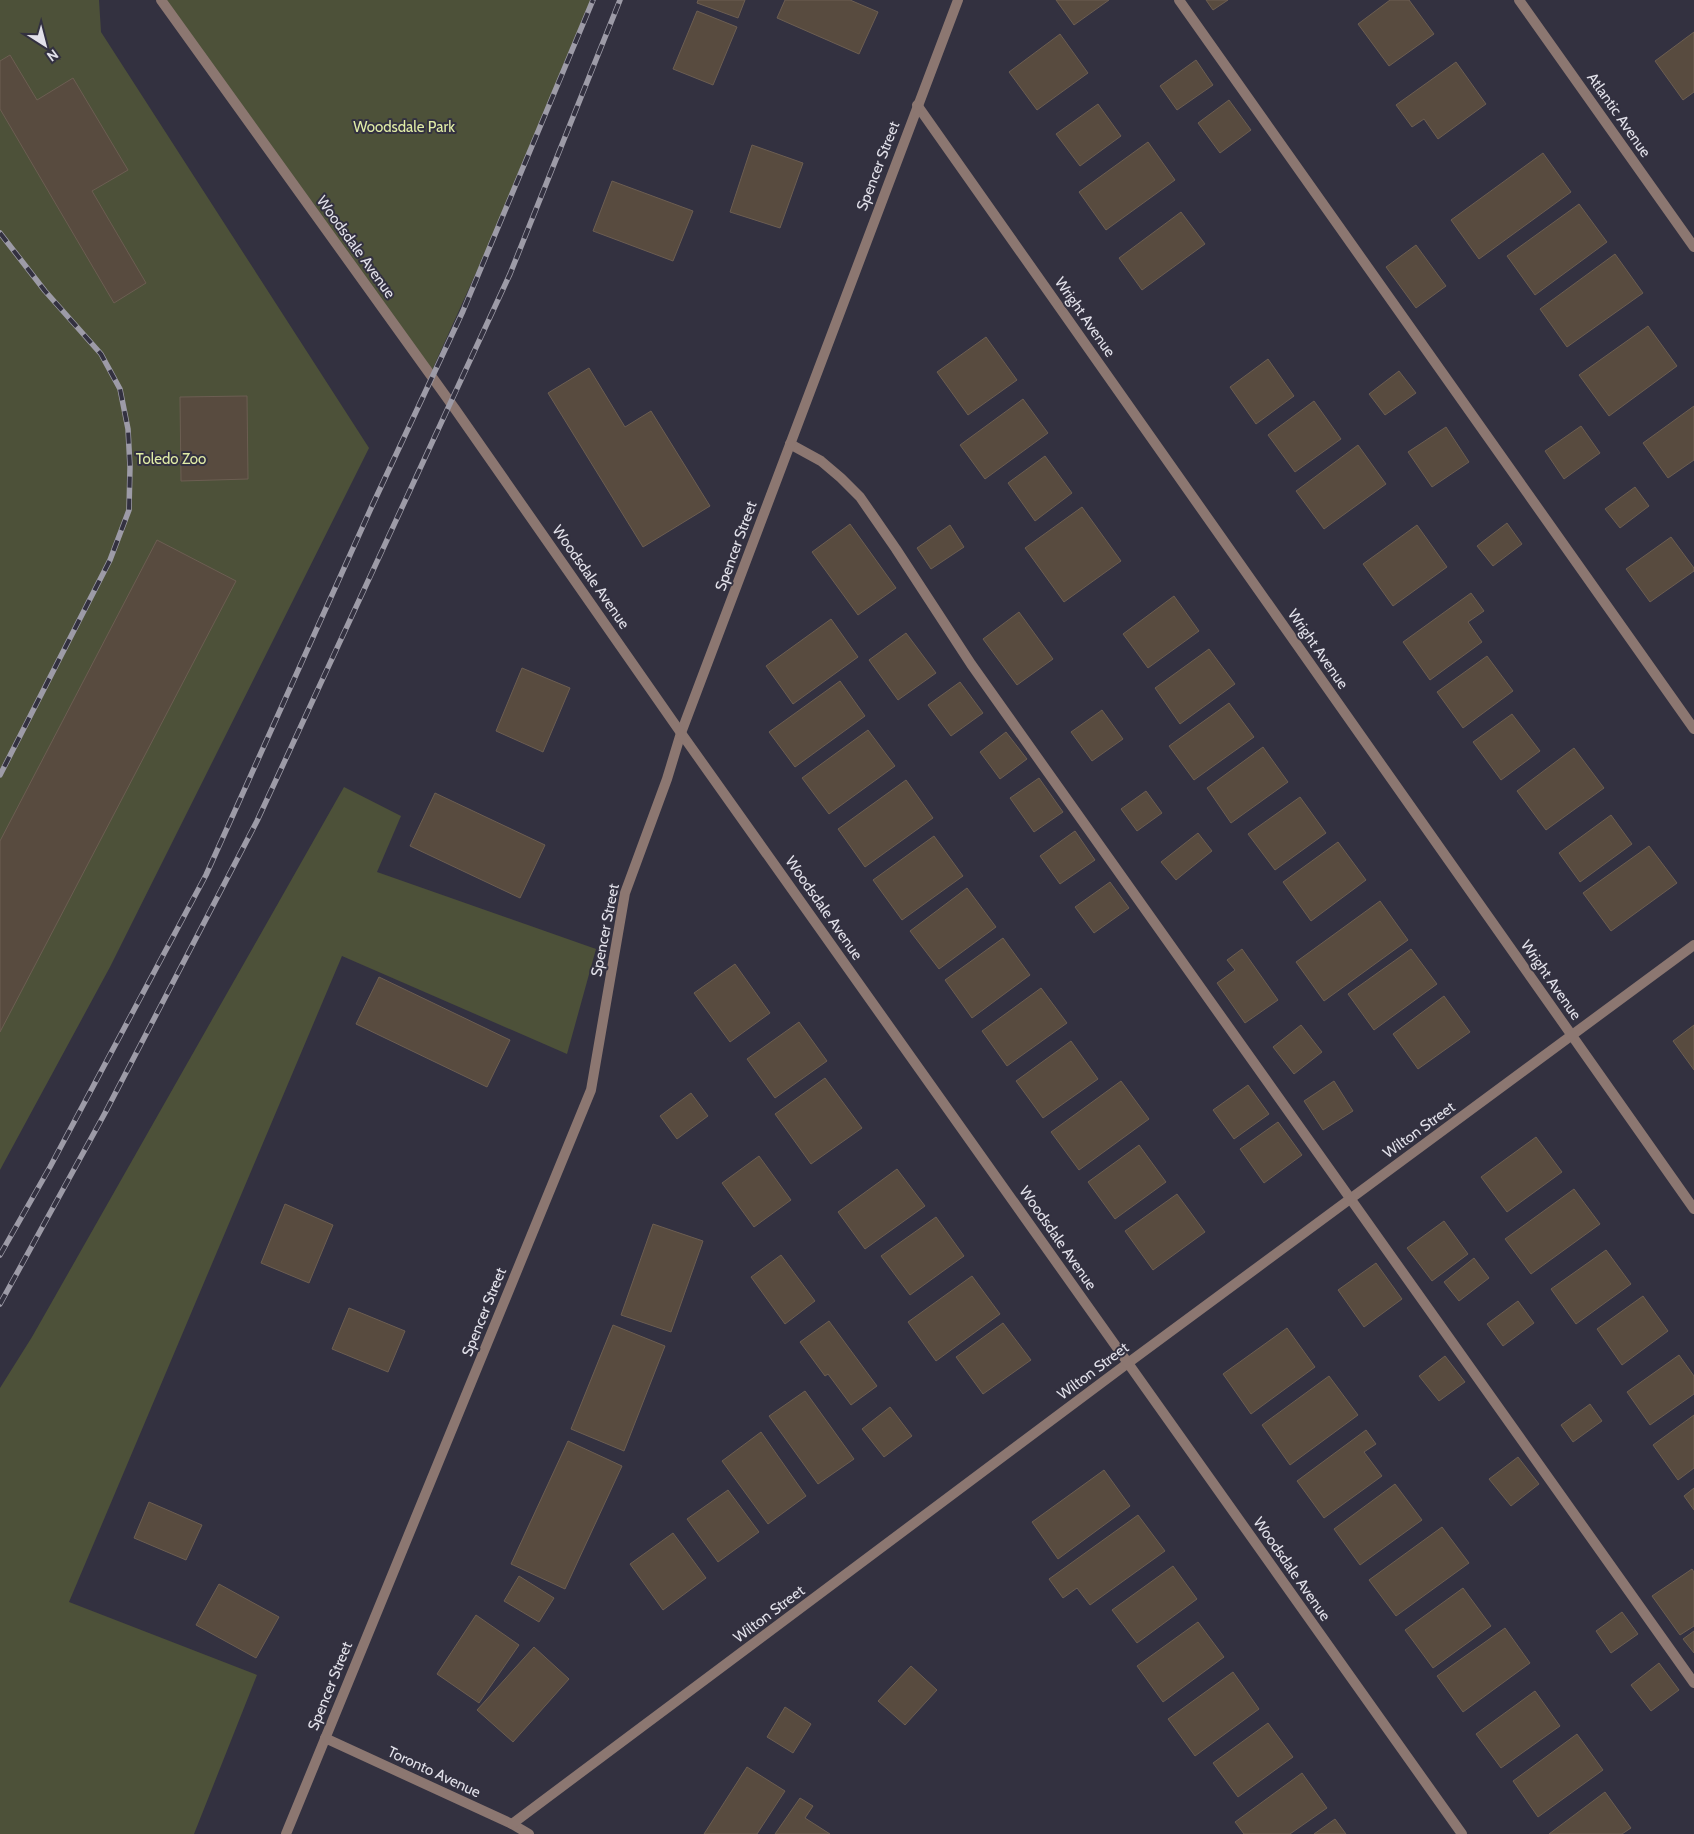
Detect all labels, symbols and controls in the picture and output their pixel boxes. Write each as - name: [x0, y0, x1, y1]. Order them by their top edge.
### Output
- north arrow: [20, 20, 70, 70]
- text: N: [43, 45, 62, 66]
- street label: Atlantic Avenue: [1583, 69, 1655, 161]
- park label: Woodsdale Park: [353, 118, 455, 136]
- street label: Spencer Street: [853, 119, 903, 213]
- street label: Woodsdale Avenue: [313, 192, 399, 302]
- street label: Wright Avenue: [1051, 274, 1119, 361]
- park label: Toledo Zoo: [136, 450, 206, 468]
- street label: Spencer Street: [711, 499, 761, 593]
- street label: Woodsdale Avenue: [549, 522, 634, 632]
- street label: Wright Avenue: [1284, 606, 1352, 693]
- street label: Woodsdale Avenue: [782, 853, 867, 963]
- street label: Spencer Street: [587, 882, 623, 978]
- street label: Wright Avenue: [1517, 937, 1585, 1024]
- street label: Wilton Street: [1380, 1098, 1458, 1162]
- street label: Woodsdale Avenue: [1016, 1183, 1101, 1293]
- street label: Spencer Street: [458, 1265, 510, 1359]
- street label: Wilton Street: [1054, 1338, 1132, 1404]
- street label: Woodsdale Avenue: [1250, 1514, 1335, 1624]
- street label: Wilton Street: [730, 1581, 808, 1647]
- street label: Spencer Street: [304, 1639, 356, 1733]
- street label: Toronto Avenue: [385, 1743, 484, 1801]

